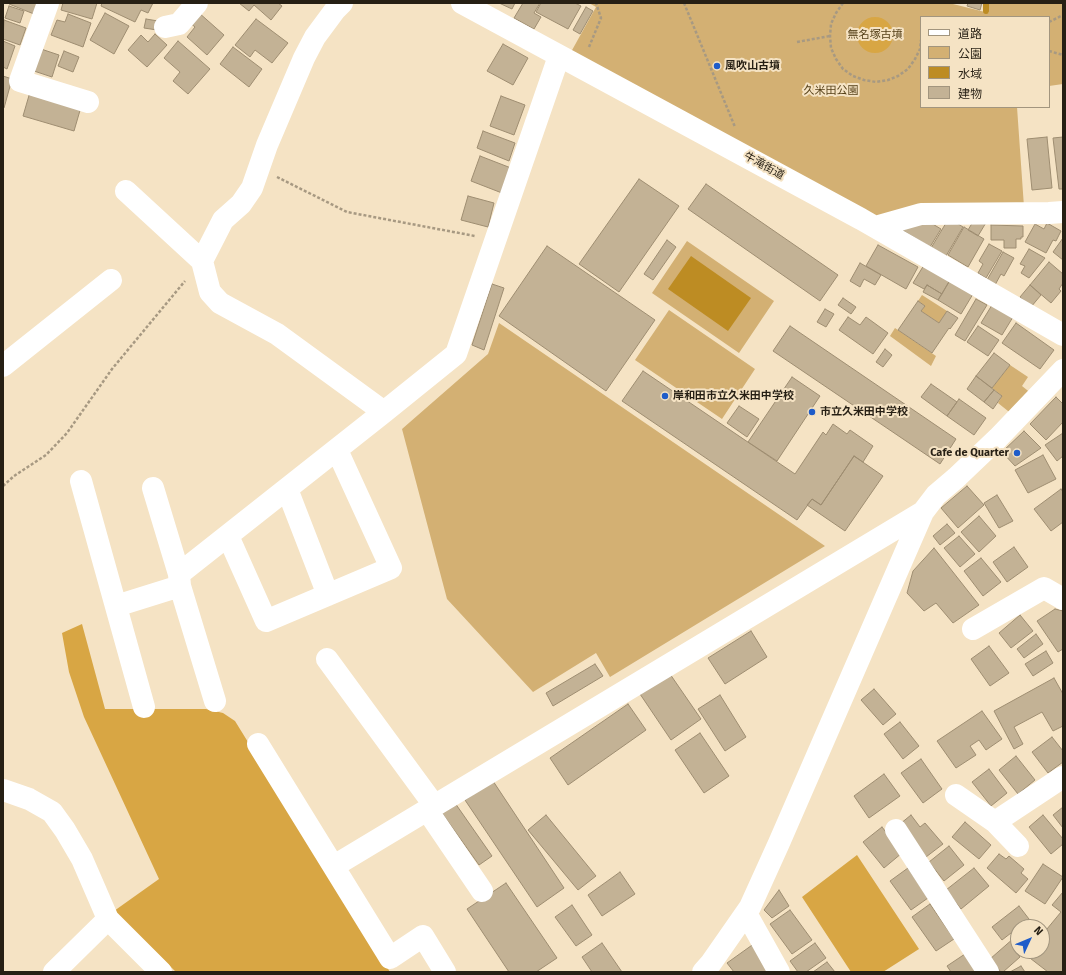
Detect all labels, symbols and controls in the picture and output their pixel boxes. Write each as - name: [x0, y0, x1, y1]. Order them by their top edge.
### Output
- legend: [920, 16, 1050, 108]
- text: 道路: [958, 27, 982, 41]
- park label: 無名塚古墳: [848, 28, 902, 42]
- text: 公園: [958, 47, 982, 61]
- place label: 風吹山古墳: [725, 59, 780, 73]
- marker: 風吹山古墳: [712, 61, 722, 71]
- text: 水域: [958, 67, 982, 81]
- park label: 久米田公園: [804, 84, 858, 98]
- text: 建物: [958, 87, 982, 101]
- street label: 牛滝街道: [742, 150, 786, 182]
- place label: 岸和田市立久米田中学校: [673, 389, 794, 403]
- marker: 岸和田市立久米田中学校: [660, 391, 670, 401]
- place label: 市立久米田中学校: [820, 405, 908, 419]
- marker: 市立久米田中学校: [807, 407, 817, 417]
- place label: Cafe de Quarter: [930, 446, 1009, 460]
- marker: Cafe de Quarter: [1012, 448, 1022, 458]
- north arrow: [1010, 919, 1050, 959]
- text: N: [1031, 924, 1045, 938]

